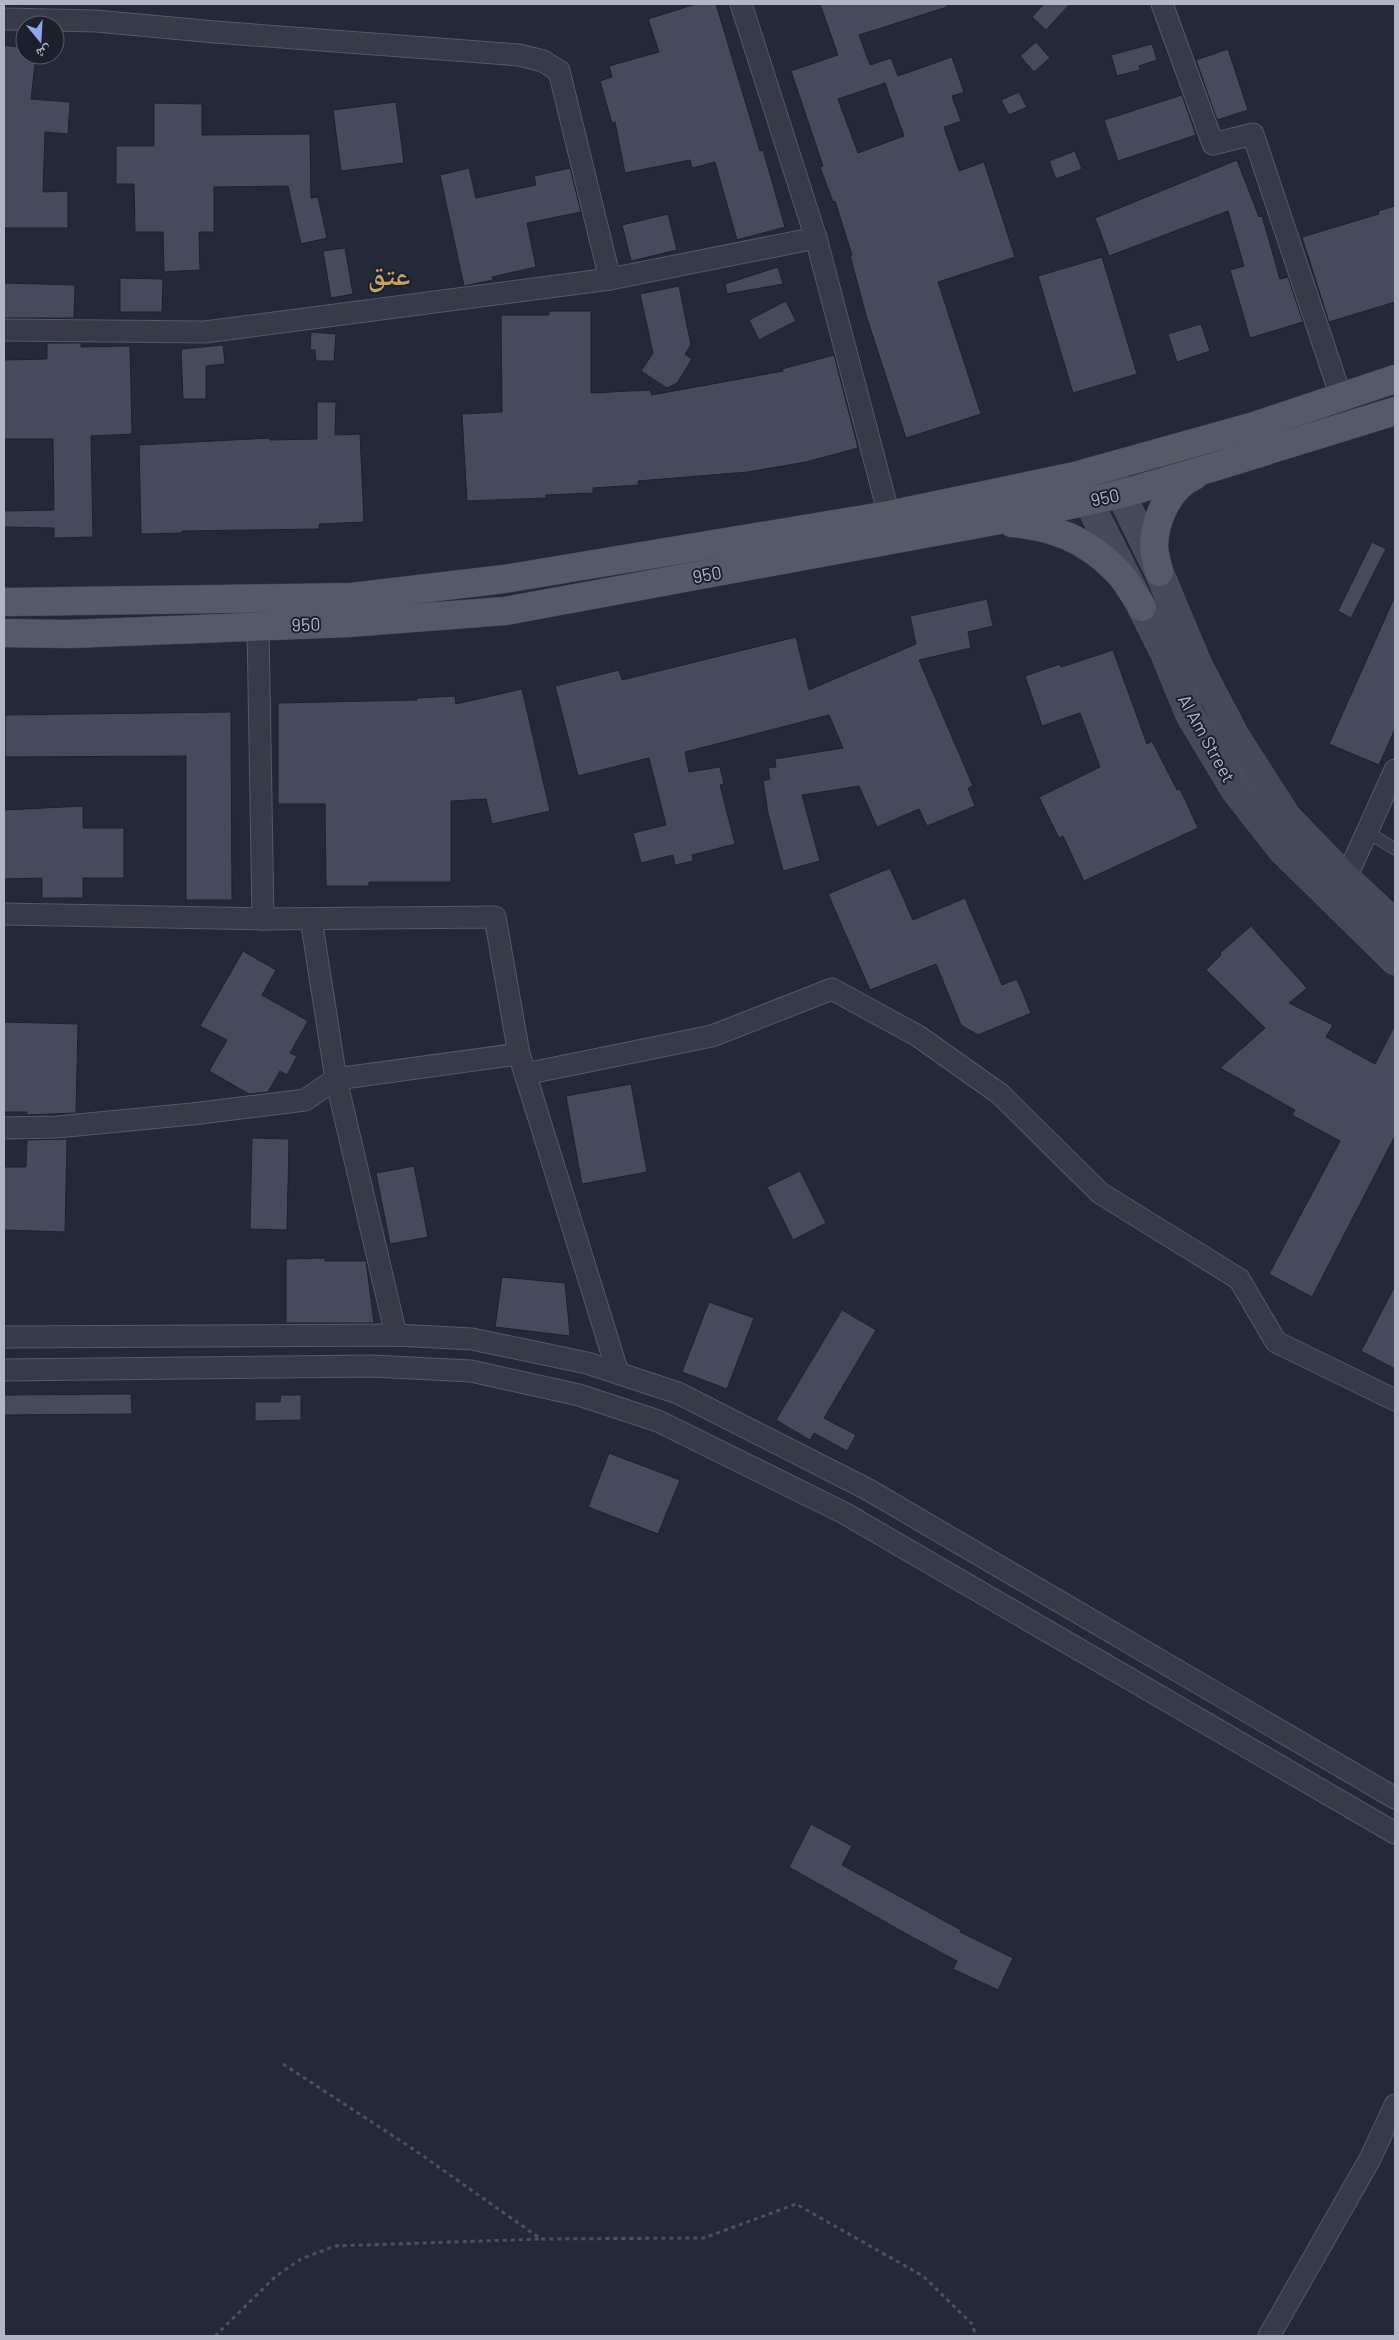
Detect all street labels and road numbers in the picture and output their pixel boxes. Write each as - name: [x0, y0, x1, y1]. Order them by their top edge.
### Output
- street label: 950: [1089, 483, 1121, 511]
- street label: 950: [691, 561, 723, 587]
- street label: 950: [291, 613, 321, 635]
- street label: Al Am Street: [1174, 690, 1240, 786]

